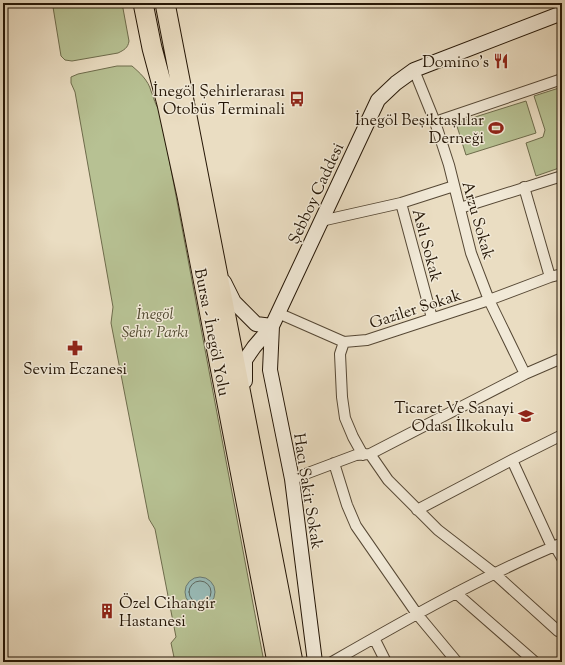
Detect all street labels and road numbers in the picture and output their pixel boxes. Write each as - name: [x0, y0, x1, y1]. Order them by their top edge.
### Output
- street label: Şebboy Caddesi: [284, 139, 351, 249]
- street label: Arzu Sokak: [454, 179, 499, 263]
- street label: Aslı Sokak: [405, 207, 446, 285]
- street label: Bursa - İnegöl Yolu: [187, 267, 234, 398]
- street label: Gaziler Sokak: [367, 285, 465, 336]
- street label: Hacı Şakir Sokak: [286, 432, 327, 551]

